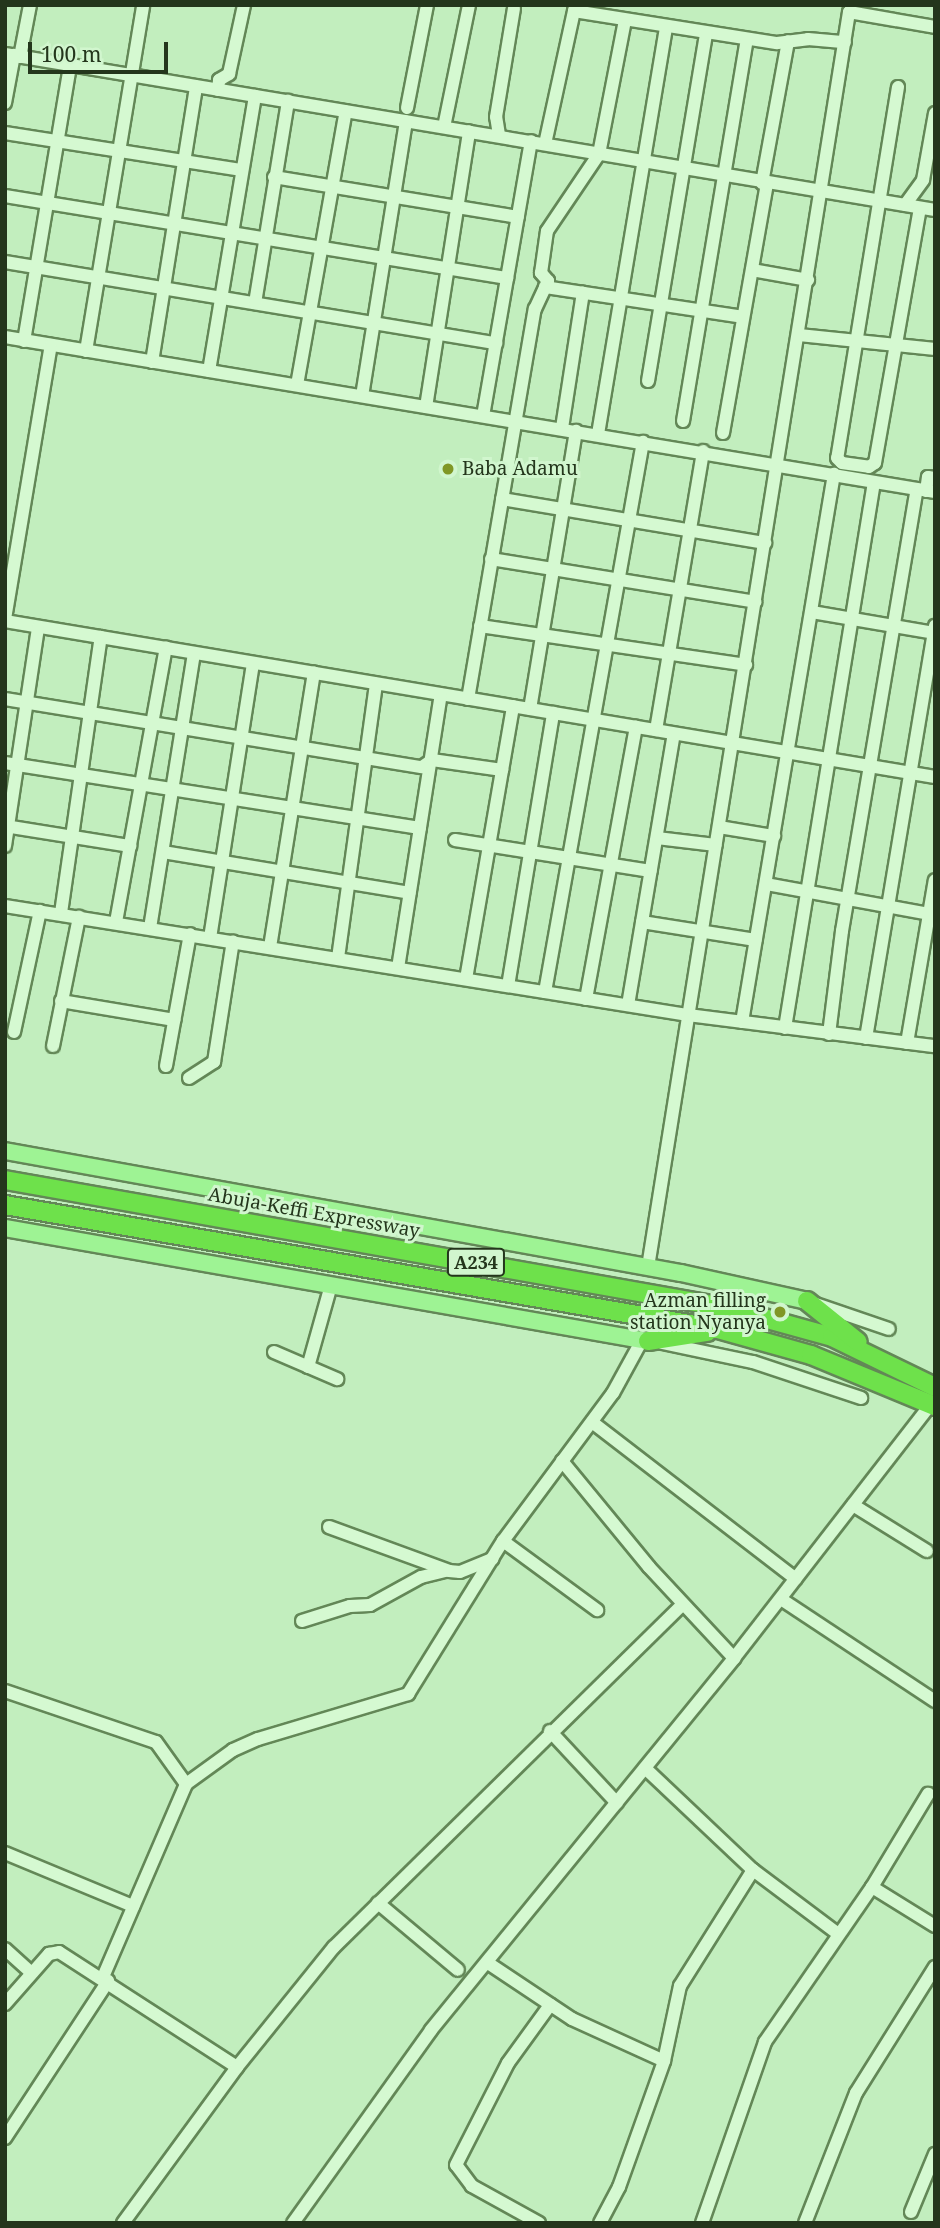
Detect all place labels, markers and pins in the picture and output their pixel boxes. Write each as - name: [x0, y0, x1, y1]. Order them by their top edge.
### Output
- place label: Baba Adamu: [462, 458, 578, 480]
- marker: Baba Adamu: [440, 461, 456, 477]
- place label: Azman filling station Nyanya: [630, 1290, 766, 1334]
- marker: Azman filling station Nyanya: [772, 1304, 788, 1320]

